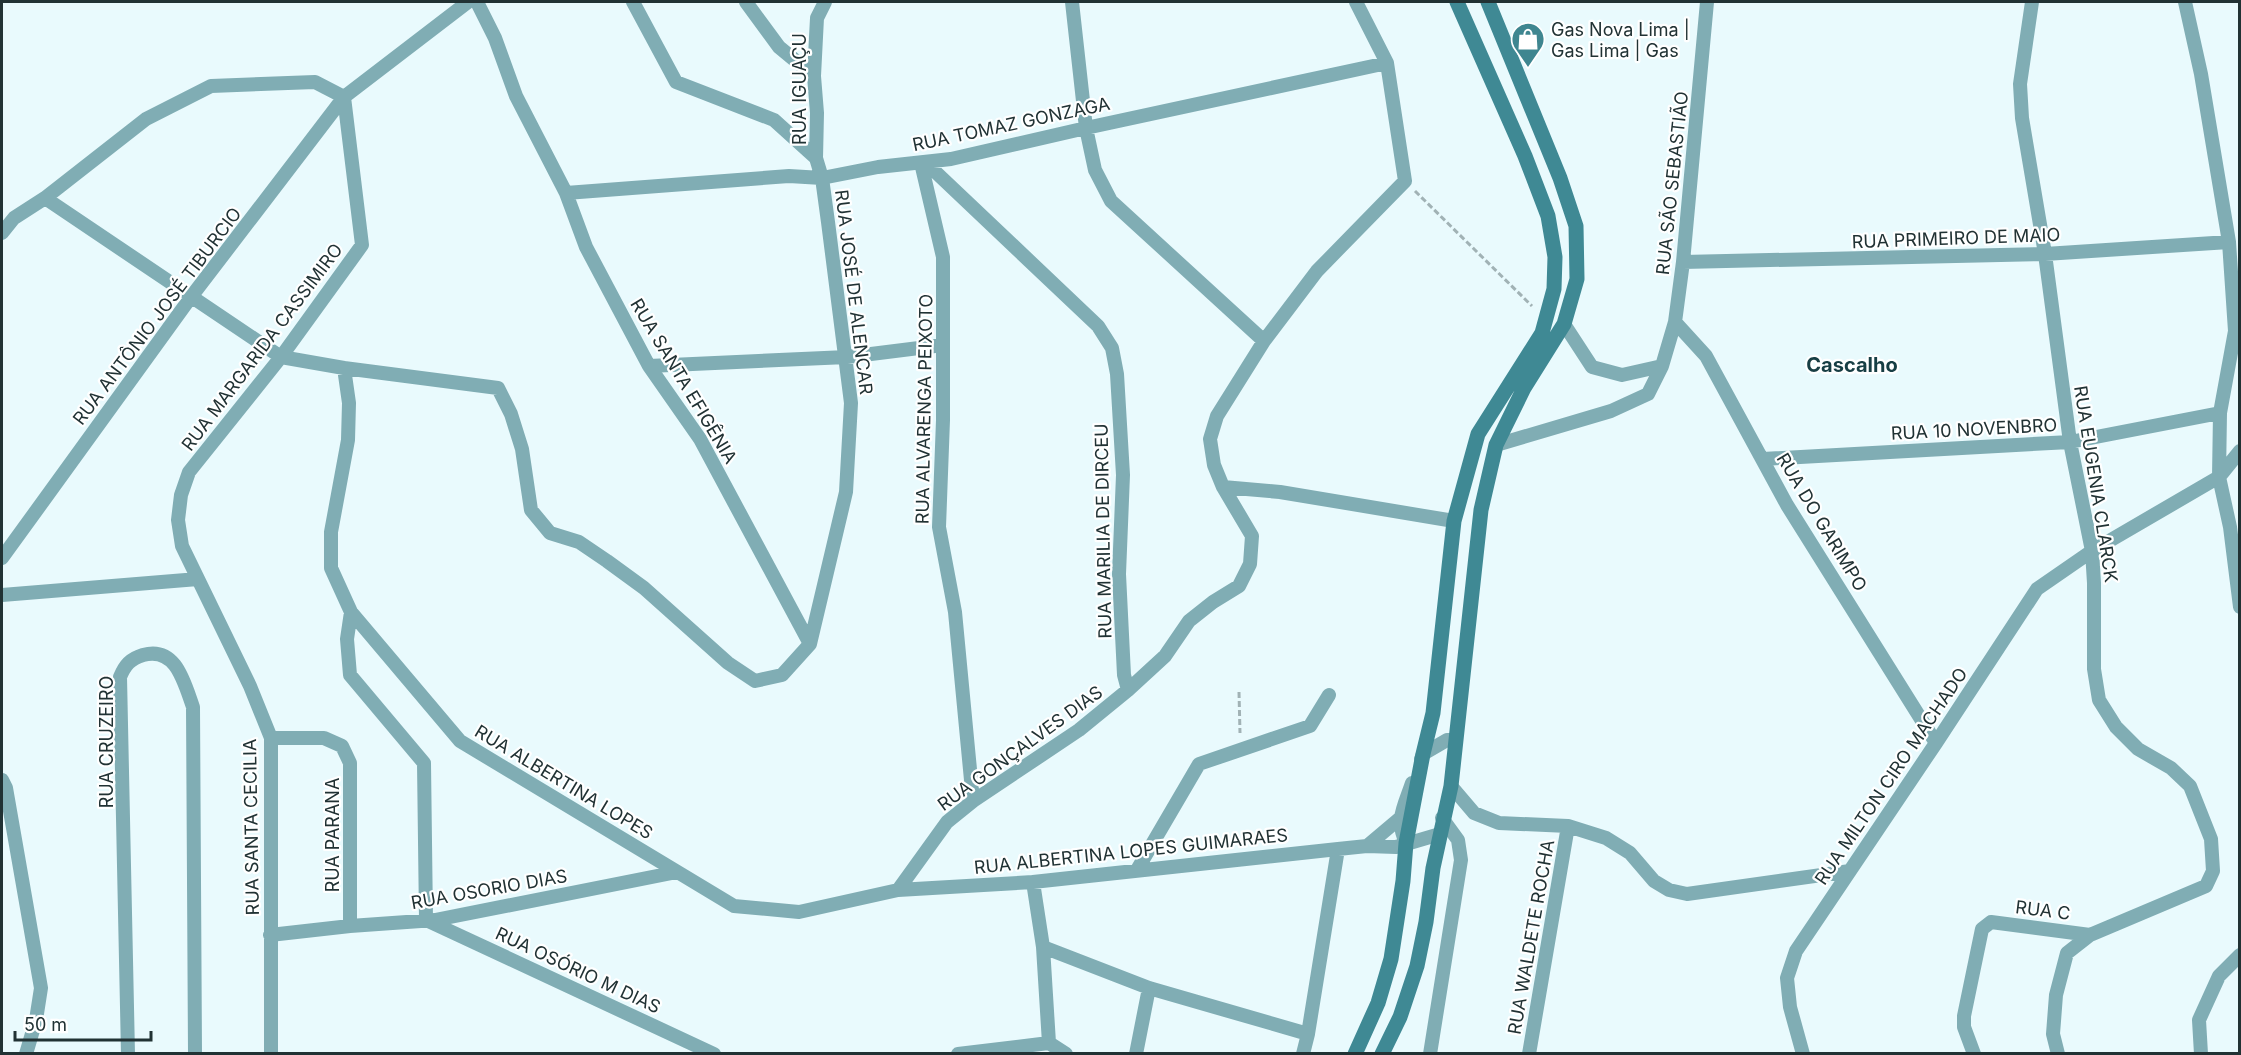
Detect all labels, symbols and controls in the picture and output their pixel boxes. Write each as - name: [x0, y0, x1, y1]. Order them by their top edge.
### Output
- place label: Gas Nova Lima | Gas Lima | Gas: [1551, 18, 1690, 61]
- shop icon: Gas Nova Lima | Gas Lima | Gas: [1510, 21, 1546, 68]
- street label: RUA IGUAÇU: [789, 33, 810, 145]
- street label: RUA SÃO SEBASTIÃO: [1651, 90, 1692, 276]
- street label: RUA TOMAZ GONZAGA: [910, 93, 1112, 155]
- street label: RUA JOSÉ DE ALENCAR: [831, 188, 878, 396]
- street label: RUA ANTÔNIO JOSÉ TIBURCIO: [68, 203, 246, 429]
- street label: RUA PRIMEIRO DE MAIO: [1851, 224, 2061, 252]
- street label: RUA MARGARIDA CASSIMIRO: [177, 239, 347, 455]
- street label: RUA SANTA EFIGÊNIA: [626, 294, 742, 467]
- street label: RUA ALVARENGA PEIXOTO: [911, 294, 937, 524]
- district label: Cascalho: [1806, 353, 1898, 377]
- street label: RUA EUGENIA CLARCK: [2070, 384, 2122, 584]
- street label: RUA 10 NOVENBRO: [1890, 414, 2058, 444]
- street label: RUA MARILIA DE DIRCEU: [1091, 423, 1115, 639]
- street label: RUA DO GARIMPO: [1772, 449, 1872, 595]
- street label: RUA MILTON CIRO MACHADO: [1810, 663, 1972, 889]
- street label: RUA CRUZEIRO: [96, 676, 117, 808]
- street label: RUA GONÇALVES DIAS: [933, 681, 1107, 815]
- street label: RUA ALBERTINA LOPES: [471, 721, 657, 843]
- street label: RUA SANTA CECILIA: [239, 739, 263, 915]
- street label: RUA PARANA: [322, 778, 343, 892]
- street label: RUA ALBERTINA LOPES GUIMARAES: [973, 824, 1289, 878]
- street label: RUA WALDETE ROCHA: [1504, 838, 1558, 1036]
- street label: RUA OSORIO DIAS: [409, 865, 569, 913]
- street label: RUA C: [2014, 896, 2072, 924]
- street label: RUA OSÓRIO M DIAS: [492, 922, 664, 1017]
- scale bar: [15, 1004, 152, 1042]
- text: 50 m: [24, 1014, 67, 1035]

